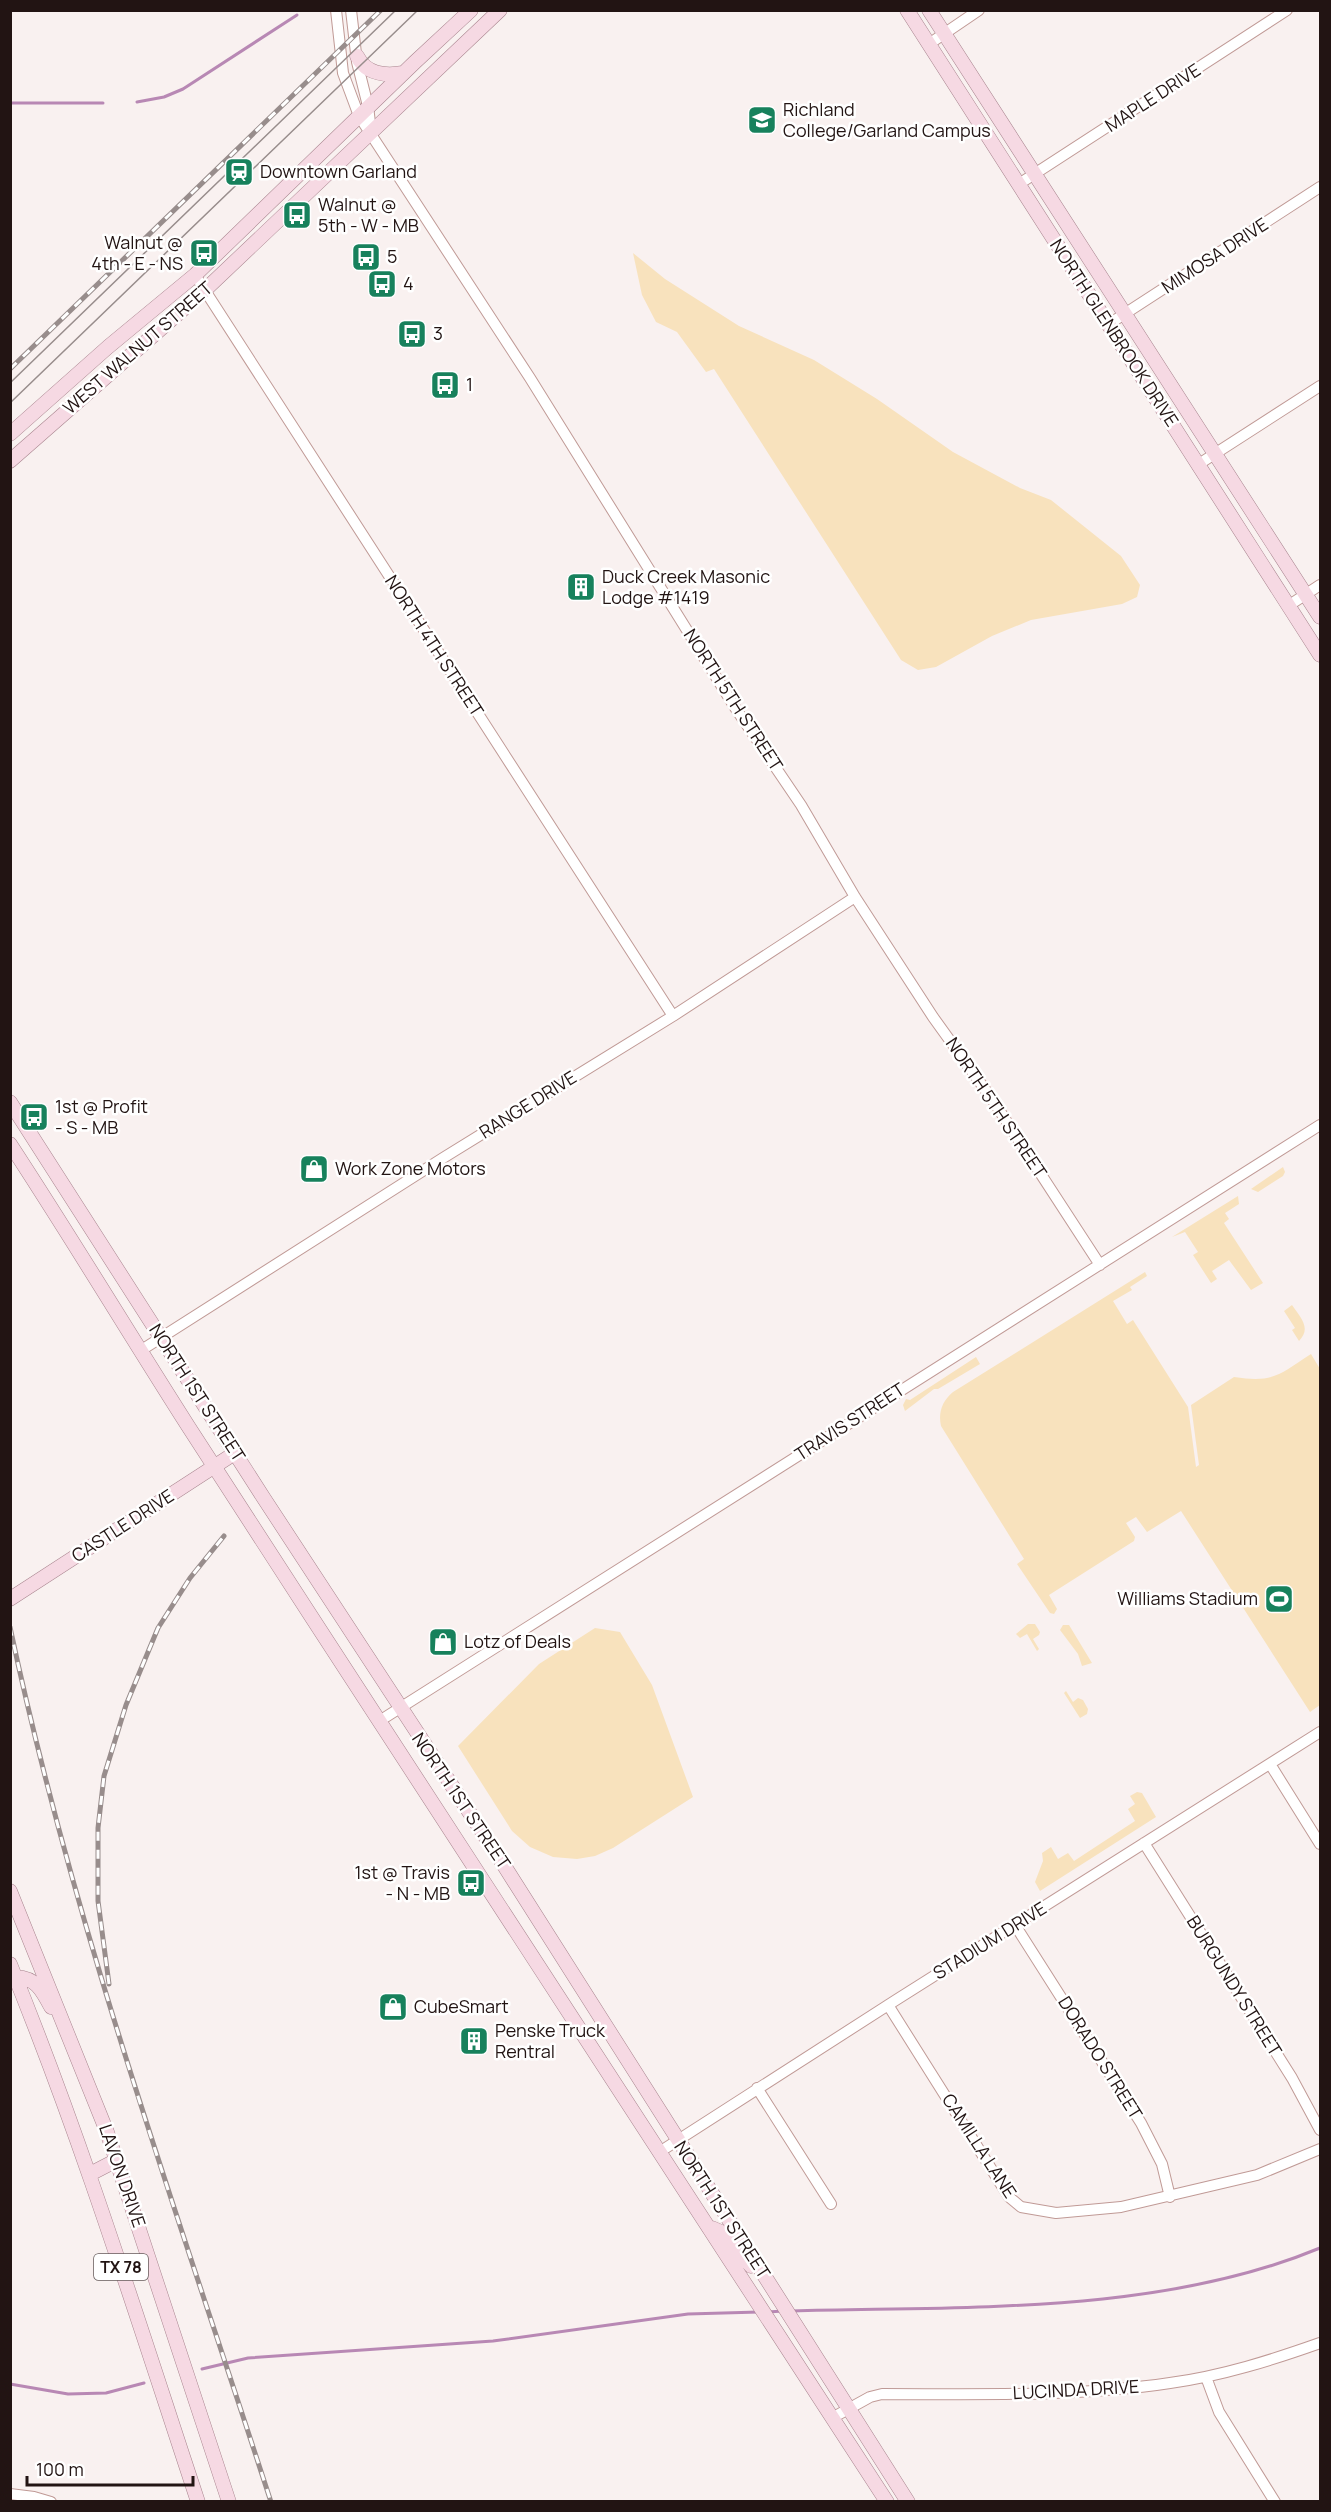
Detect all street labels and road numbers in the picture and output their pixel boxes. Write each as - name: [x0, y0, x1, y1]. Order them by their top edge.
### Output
- street label: MAPLE DRIVE: [1100, 57, 1205, 137]
- street label: MIMOSA DRIVE: [1157, 212, 1272, 299]
- street label: NORTH GLENBROOK DRIVE: [1045, 234, 1185, 431]
- street label: WEST WALNUT STREET: [57, 275, 217, 419]
- street label: NORTH 4TH STREET: [380, 570, 490, 721]
- street label: NORTH 5TH STREET: [679, 624, 789, 775]
- street label: NORTH 5TH STREET: [941, 1032, 1053, 1183]
- street label: RANGE DRIVE: [474, 1065, 581, 1144]
- street label: NORTH 1ST STREET: [144, 1319, 252, 1466]
- street label: TRAVIS STREET: [790, 1377, 909, 1466]
- street label: CASTLE DRIVE: [67, 1483, 178, 1567]
- street label: NORTH 1ST STREET: [407, 1728, 517, 1874]
- street label: STADIUM DRIVE: [928, 1896, 1051, 1985]
- street label: BURGUNDY STREET: [1182, 1911, 1288, 2061]
- street label: DORADO STREET: [1053, 1991, 1149, 2124]
- street label: CAMILLA LANE: [937, 2089, 1023, 2202]
- street label: LAVON DRIVE: [94, 2121, 152, 2230]
- street label: NORTH 1ST STREET: [669, 2136, 777, 2283]
- road number: TX 78: [94, 2254, 148, 2280]
- street label: LUCINDA DRIVE: [1012, 2374, 1140, 2404]

